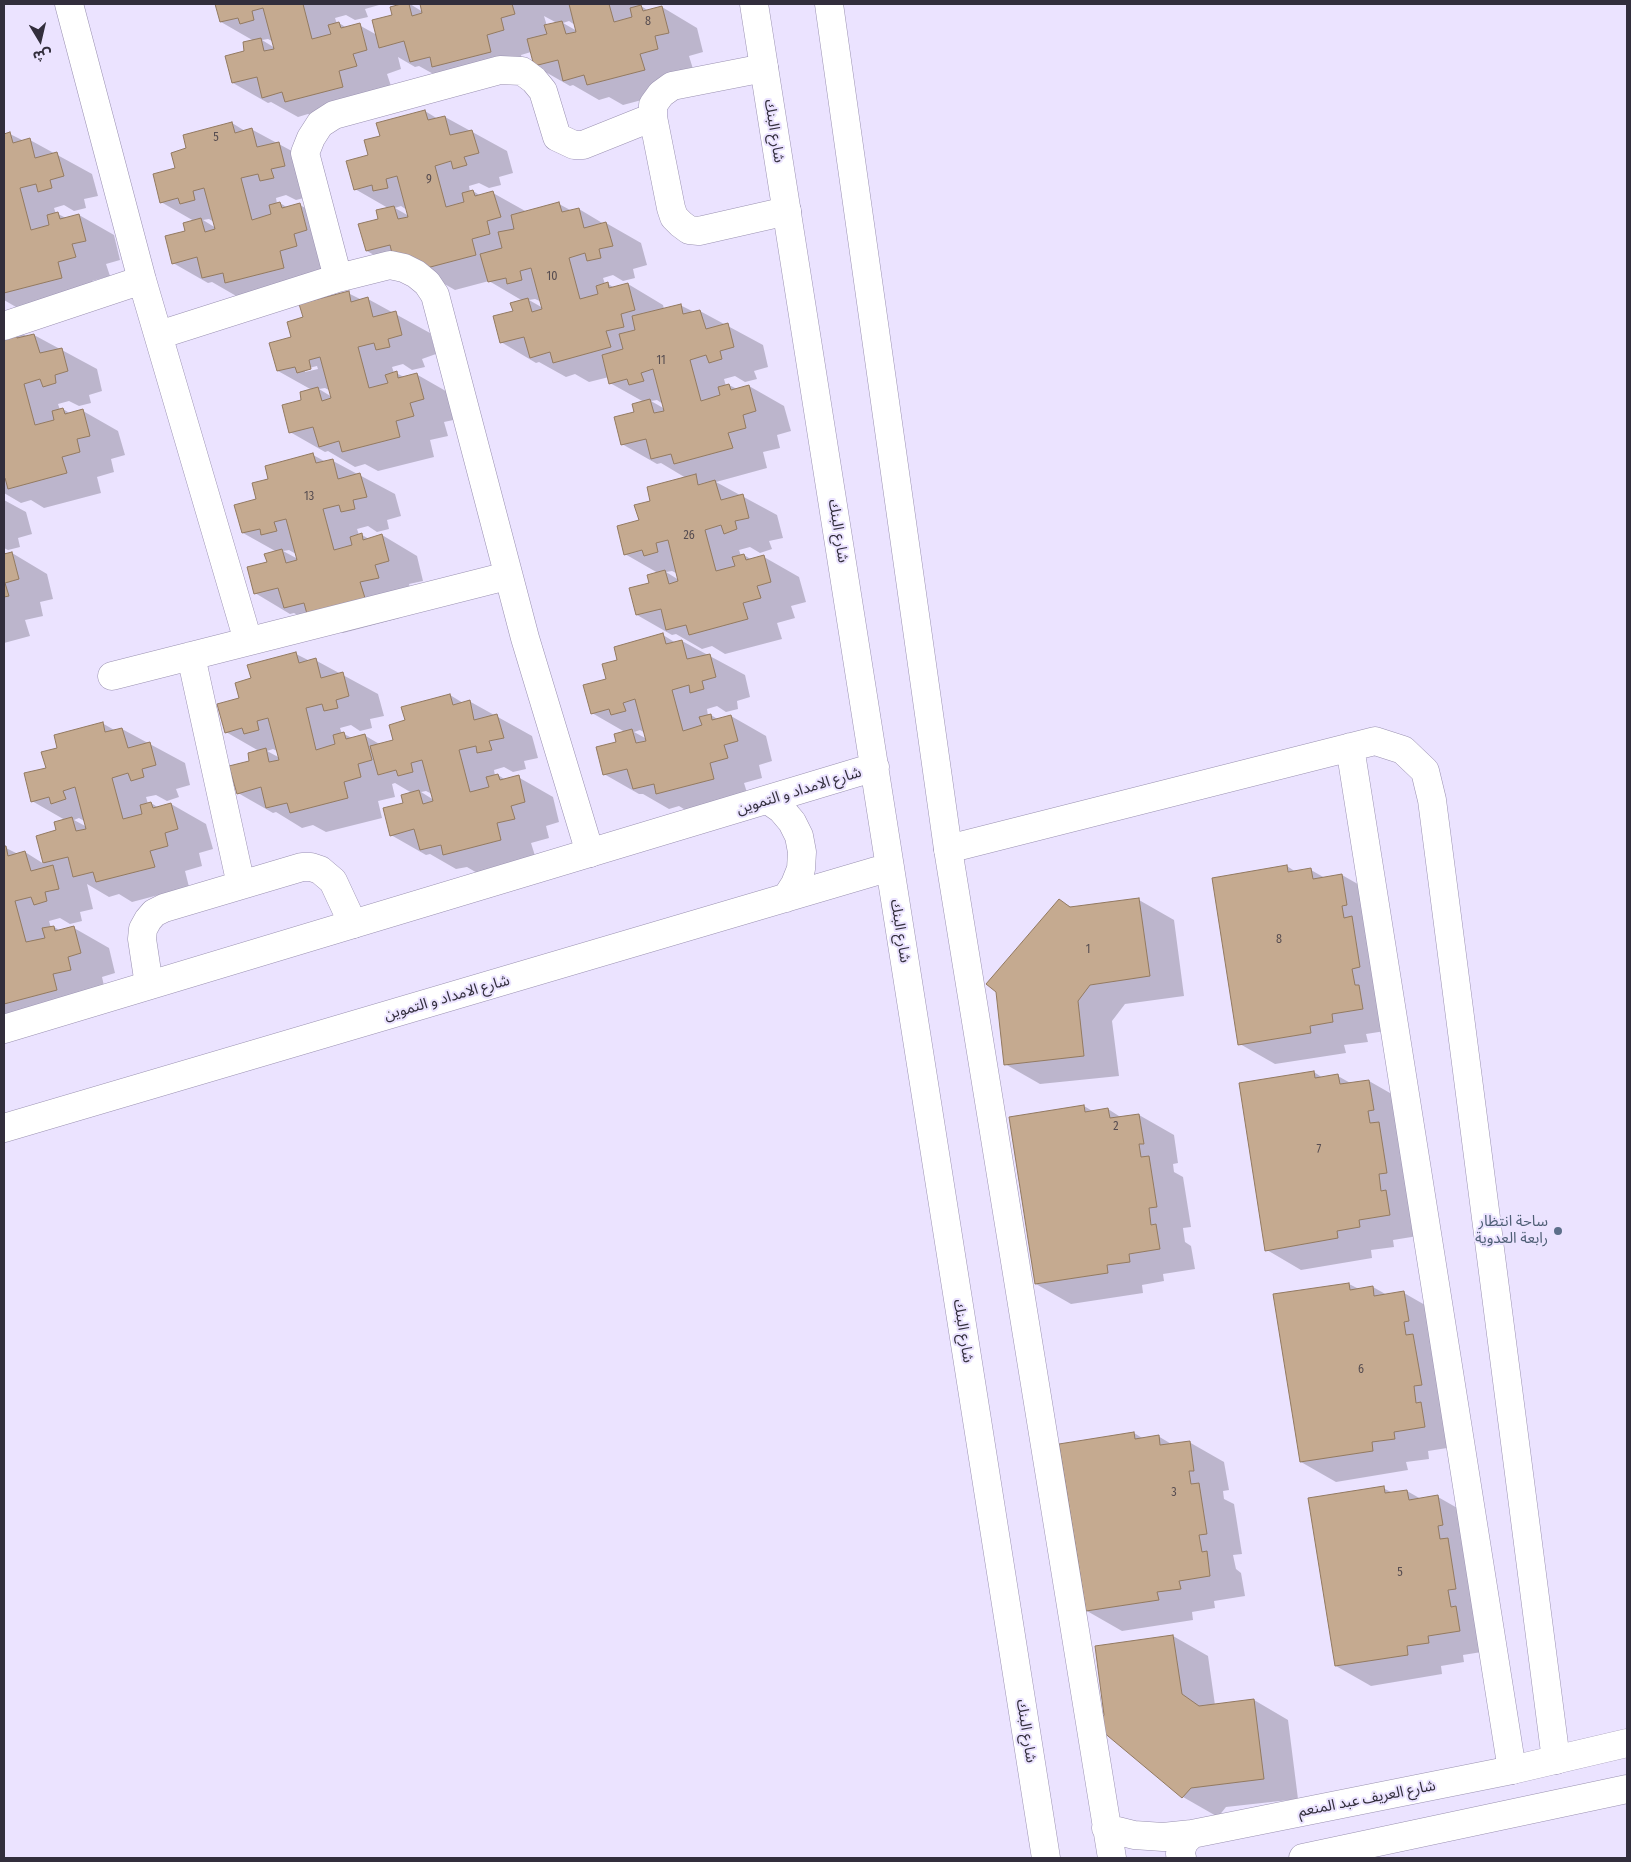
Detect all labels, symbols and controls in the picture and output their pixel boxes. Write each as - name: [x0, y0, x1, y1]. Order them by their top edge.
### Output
- north arrow: [15, 15, 65, 65]
- house number: 8: [645, 15, 651, 29]
- text: ش: [32, 45, 53, 65]
- street label: شارع البنك: [760, 98, 788, 164]
- house number: 5: [213, 131, 219, 145]
- house number: 9: [426, 173, 432, 187]
- house number: 10: [547, 270, 557, 284]
- house number: 11: [656, 354, 666, 368]
- house number: 13: [304, 490, 314, 504]
- street label: شارع البنك: [824, 498, 852, 564]
- house number: 26: [683, 529, 695, 543]
- street label: شارع الامداد و التموين: [734, 763, 864, 819]
- street label: شارع البنك: [886, 898, 914, 964]
- house number: 8: [1276, 933, 1282, 947]
- house number: 1: [1086, 943, 1090, 957]
- street label: شارع الامداد و التموين: [382, 971, 512, 1025]
- house number: 2: [1113, 1120, 1119, 1134]
- house number: 7: [1317, 1143, 1321, 1157]
- place label: ساحة انتظار رابعة العدوية: [1475, 1213, 1548, 1248]
- marker: ساحة انتظار رابعة العدوية: [1552, 1225, 1564, 1237]
- street label: شارع البنك: [949, 1298, 977, 1364]
- house number: 6: [1358, 1363, 1364, 1377]
- house number: 3: [1171, 1486, 1177, 1500]
- house number: 5: [1397, 1566, 1403, 1580]
- street label: شارع البنك: [1012, 1698, 1040, 1764]
- street label: شارع العريف عبد المنعم: [1297, 1777, 1437, 1821]

